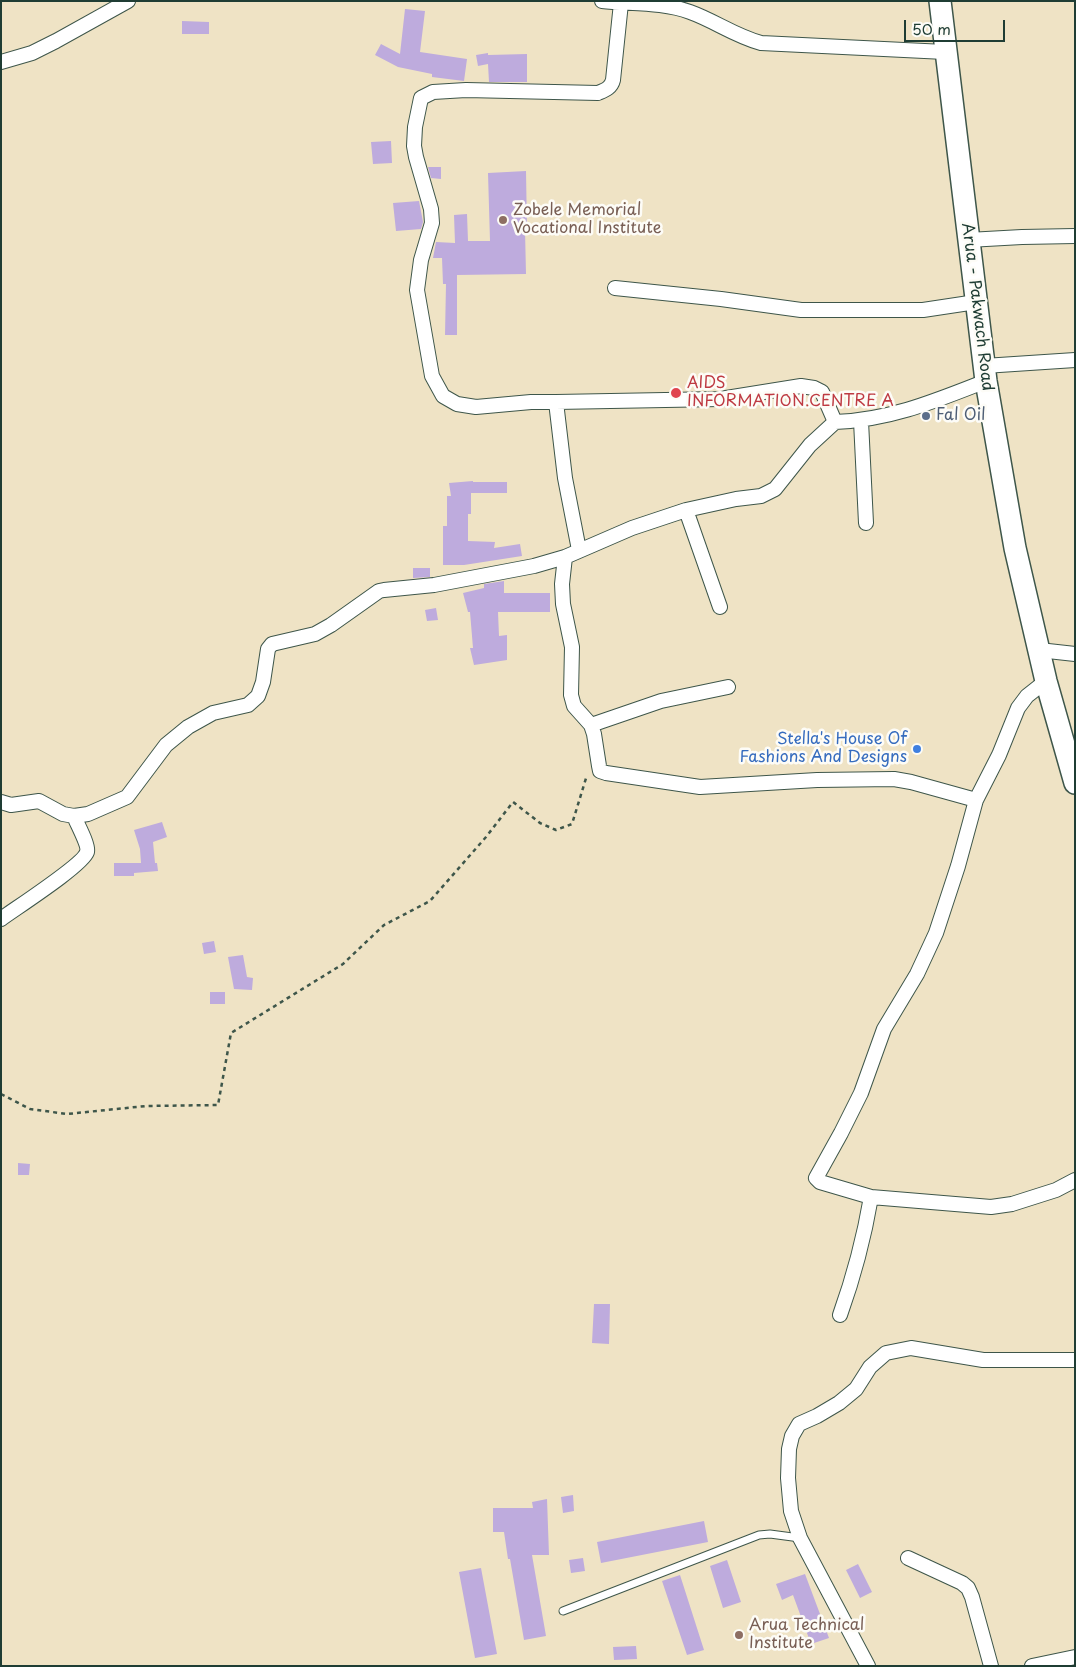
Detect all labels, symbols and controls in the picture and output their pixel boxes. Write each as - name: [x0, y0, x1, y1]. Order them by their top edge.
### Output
- scale bar: [906, 10, 1007, 42]
- text: 50 m: [912, 17, 951, 40]
- place label: Zobele Memorial Vocational Institute: [513, 201, 661, 239]
- marker: Zobele Memorial Vocational Institute: [497, 214, 509, 226]
- street label: Arua - Pakwach Road: [957, 222, 997, 392]
- place label: AIDS INFORMATION.CENTRE A: [687, 374, 894, 412]
- marker: AIDS INFORMATION.CENTRE A: [669, 386, 683, 400]
- place label: Fal Oil: [936, 406, 986, 426]
- marker: Fal Oil: [920, 410, 932, 422]
- place label: Stella's House Of Fashions And Designs: [740, 730, 907, 768]
- marker: Stella's House Of Fashions And Designs: [911, 743, 923, 755]
- place label: Arua Technical Institute: [749, 1616, 864, 1654]
- marker: Arua Technical Institute: [733, 1629, 745, 1641]

